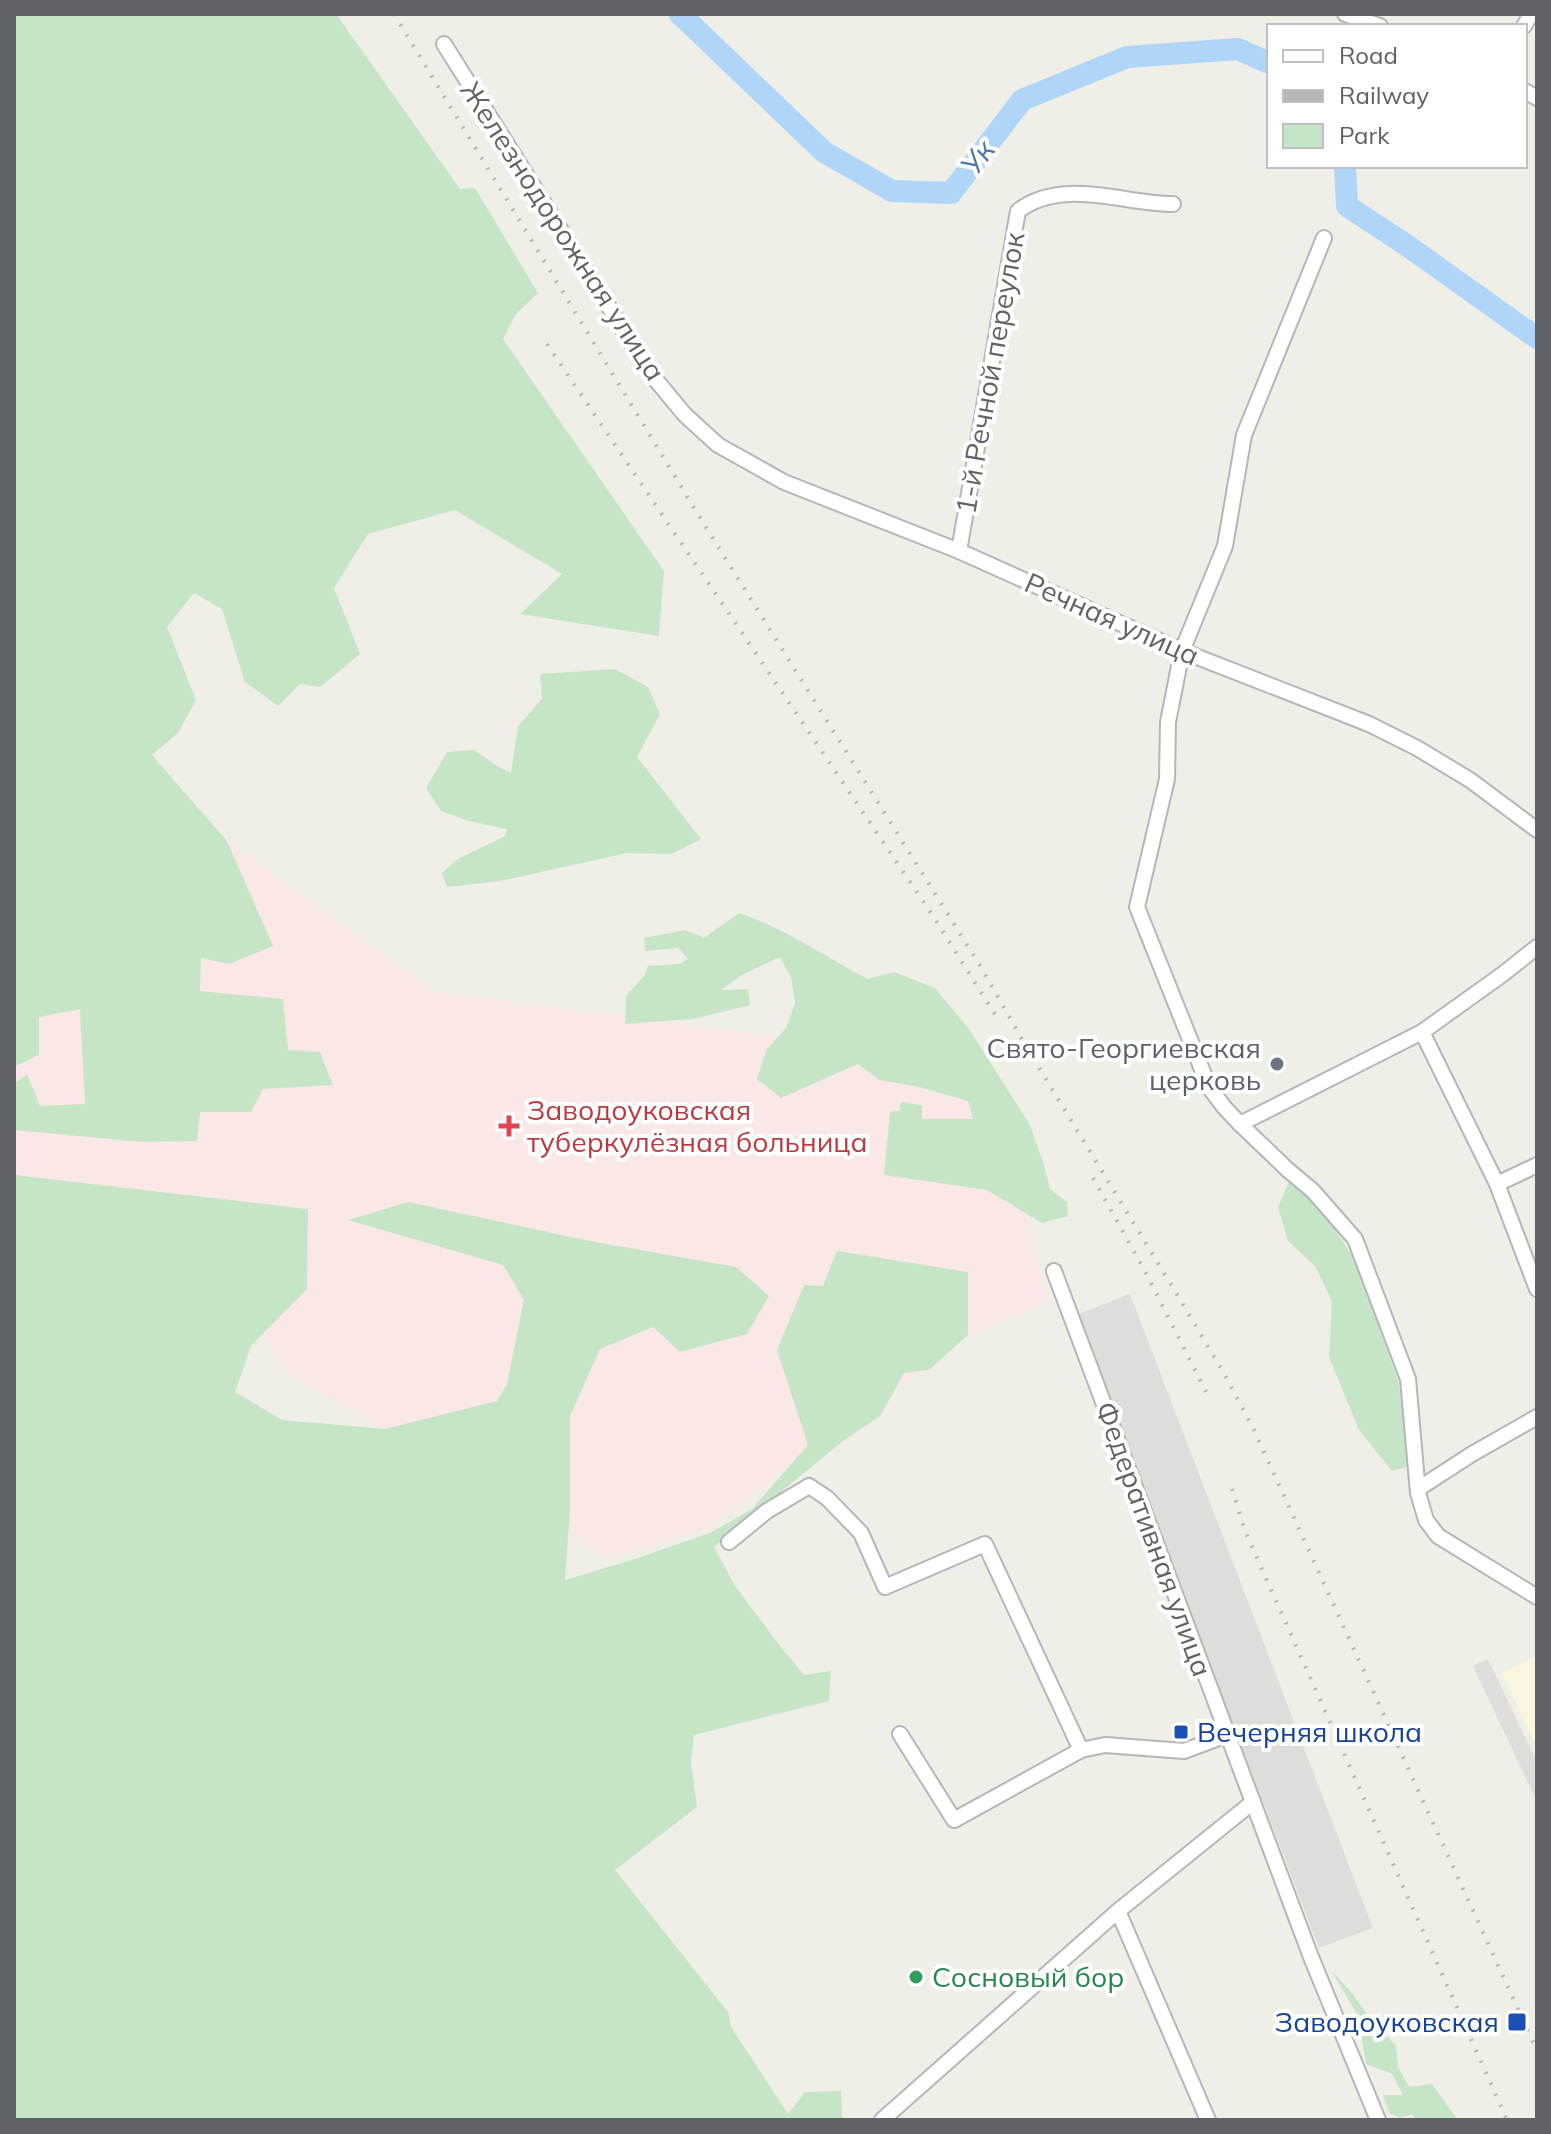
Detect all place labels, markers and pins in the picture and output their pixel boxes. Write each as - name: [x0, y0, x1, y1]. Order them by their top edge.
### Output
- place label: Свято-Георгиевская церковь: [987, 1030, 1261, 1097]
- marker: Свято-Георгиевская церковь: [1268, 1055, 1286, 1073]
- place label: Заводоуковская туберкулёзная больница: [527, 1092, 868, 1159]
- marker: Заводоуковская туберкулёзная больница: [498, 1115, 520, 1137]
- place label: Вечерняя школа: [1197, 1714, 1422, 1749]
- marker: Вечерняя школа: [1172, 1723, 1190, 1741]
- place label: Сосновый бор: [932, 1959, 1124, 1994]
- marker: Сосновый бор: [907, 1968, 925, 1986]
- place label: Заводоуковская: [1275, 2004, 1499, 2039]
- marker: Заводоуковская: [1506, 2011, 1528, 2033]

